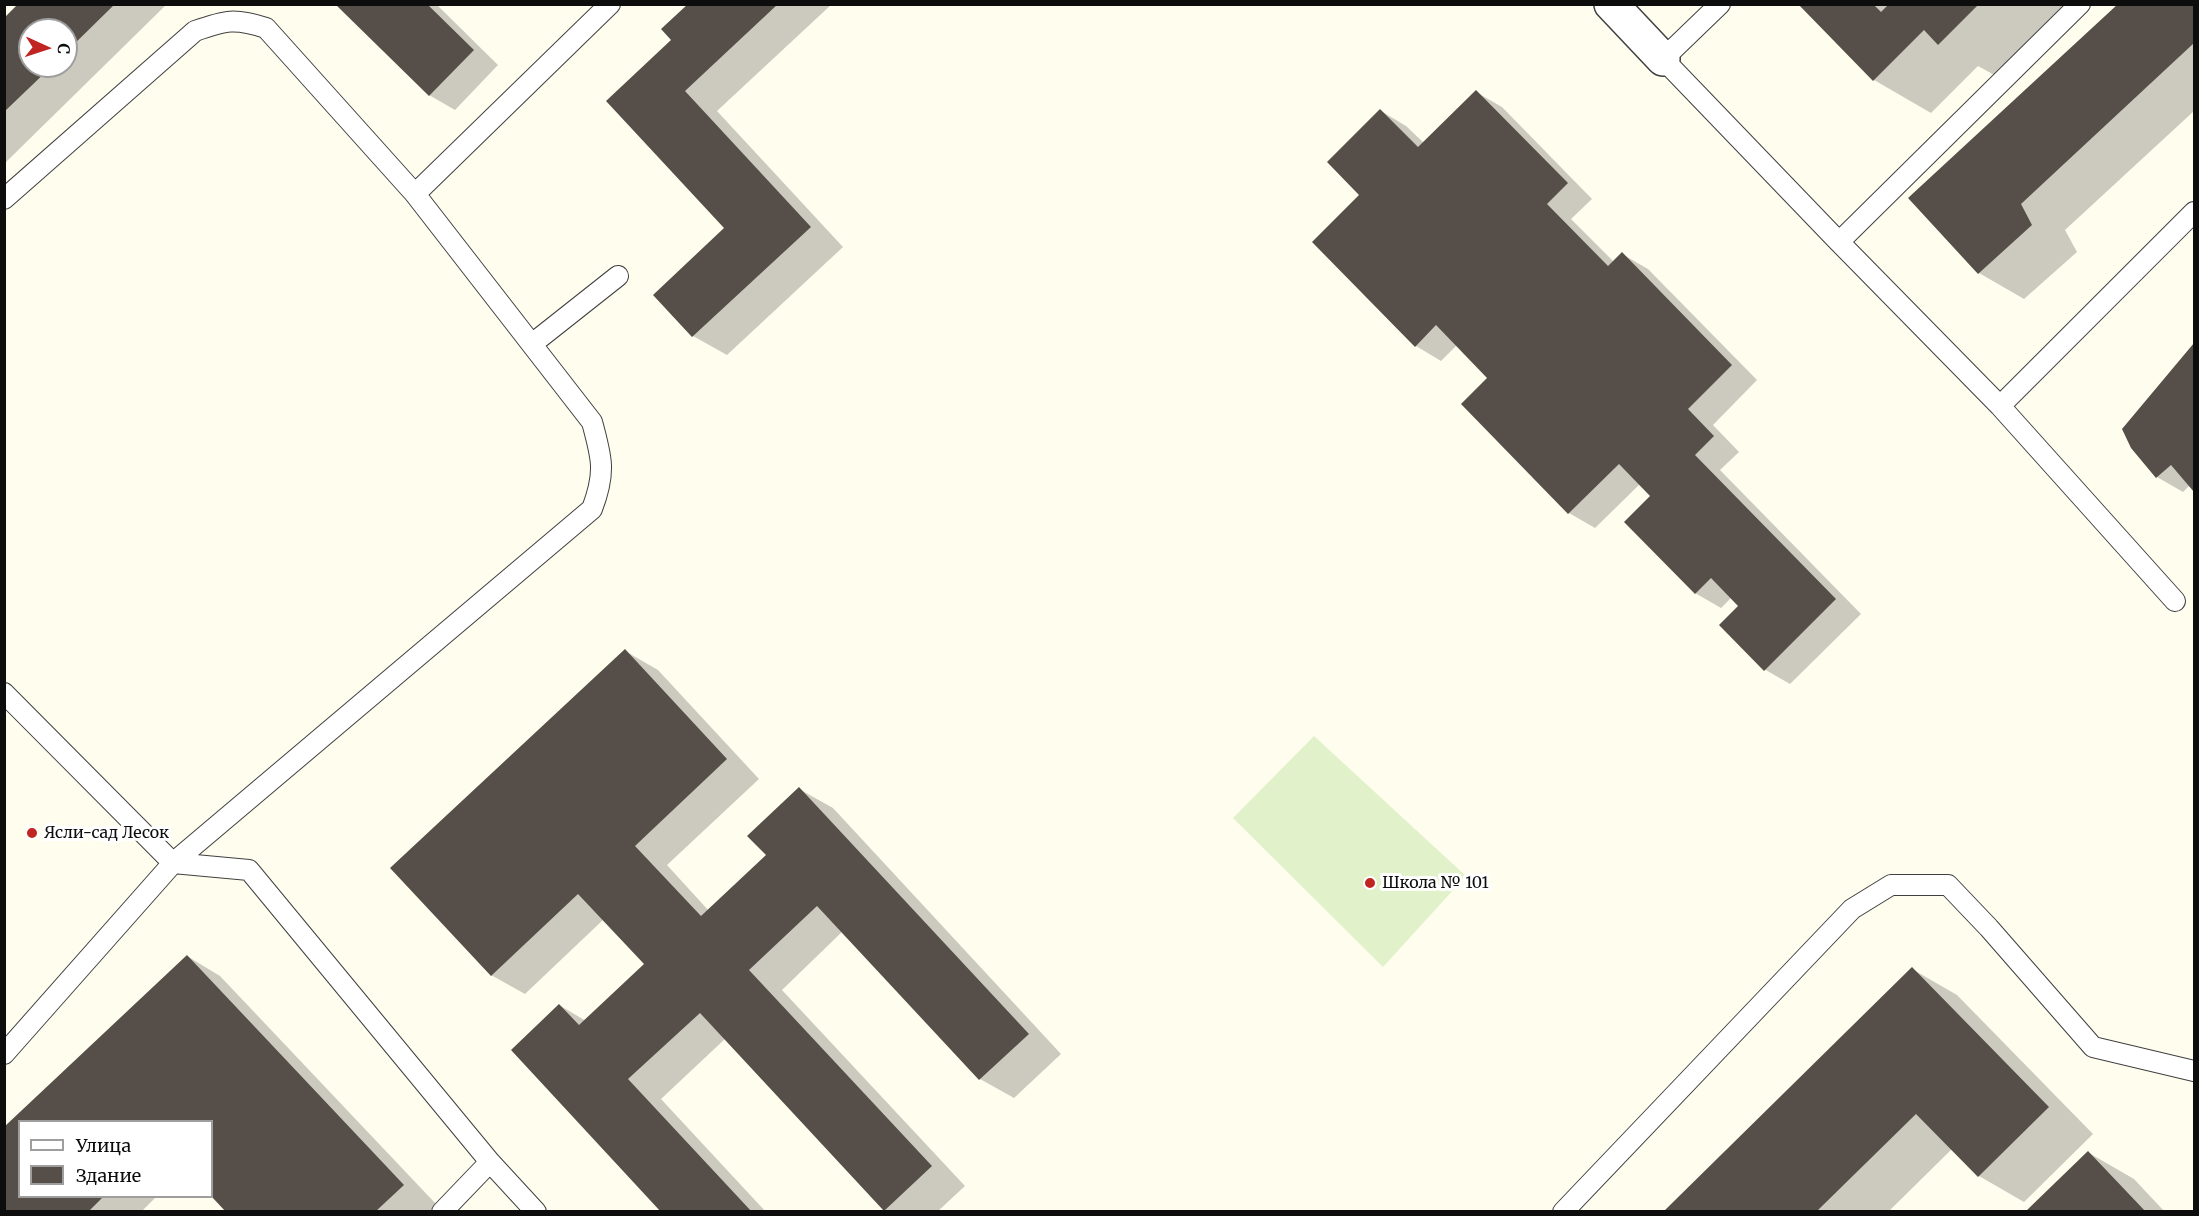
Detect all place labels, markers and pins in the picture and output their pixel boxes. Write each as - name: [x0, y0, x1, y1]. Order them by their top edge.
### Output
- place label: Ясли-сад Лесок: [44, 823, 169, 843]
- marker: Ясли-сад Лесок: [25, 826, 39, 840]
- place label: Школа № 101: [1382, 873, 1489, 893]
- marker: Школа № 101: [1363, 876, 1377, 890]

